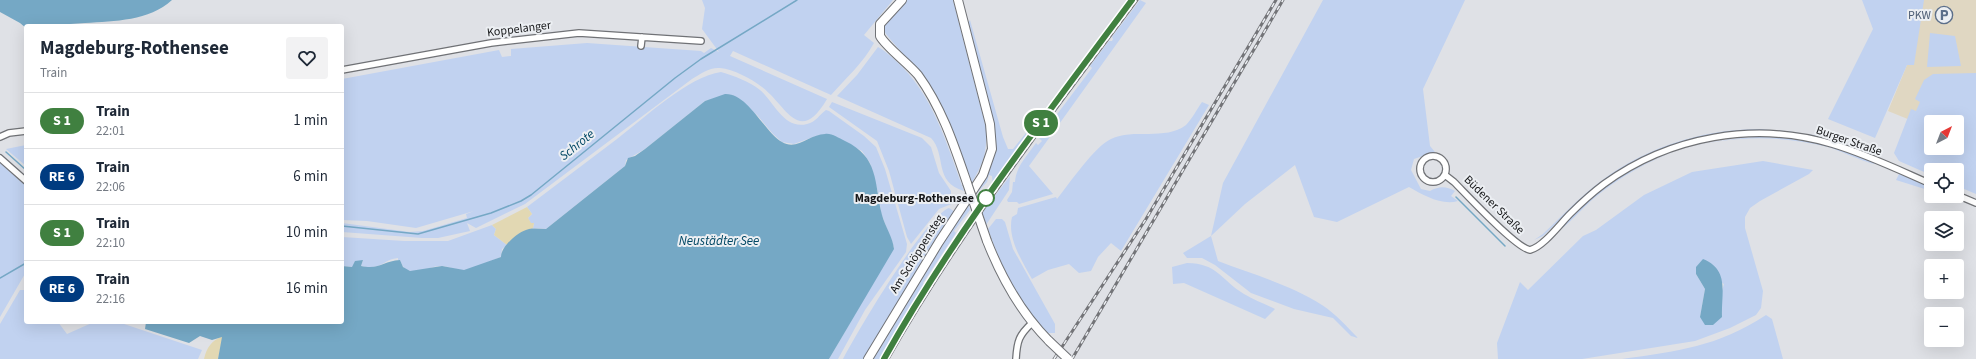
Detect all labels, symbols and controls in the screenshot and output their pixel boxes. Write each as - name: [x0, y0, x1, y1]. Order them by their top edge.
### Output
- parking icon: PKW: [1934, 5, 1954, 25]
- place label: PKW: [1908, 7, 1932, 24]
- street label: Koppelanger: [486, 17, 553, 41]
- text: Magdeburg-Rothensee: [40, 35, 229, 62]
- button: heart: [286, 37, 328, 79]
- text: Train: [40, 64, 67, 82]
- text: Train: [96, 101, 130, 122]
- text: 1 min: [293, 110, 328, 131]
- line badge: S 1: [1018, 110, 1064, 136]
- text: S 1: [53, 111, 71, 131]
- text: S 1: [1032, 113, 1050, 133]
- north arrow: [1924, 115, 1964, 155]
- map controls: [1924, 115, 1964, 347]
- text: 22:01: [96, 122, 125, 140]
- street label: Burger Straße: [1814, 122, 1884, 160]
- water label: Schrote: [556, 125, 598, 165]
- text: Train: [96, 157, 130, 178]
- button: locate: [1924, 163, 1964, 203]
- text: 6 min: [293, 166, 328, 187]
- text: RE 6: [49, 167, 75, 187]
- street label: Büdener Straße: [1460, 172, 1528, 238]
- text: 22:06: [96, 178, 125, 196]
- marker: Magdeburg-Rothensee: [977, 189, 995, 207]
- place label: Magdeburg-Rothensee: [855, 190, 974, 207]
- street label: Am Schöppensteg: [886, 211, 948, 297]
- button: layers: [1924, 211, 1964, 251]
- text: Train: [96, 213, 130, 234]
- text: 10 min: [286, 222, 328, 243]
- text: S 1: [53, 223, 71, 243]
- water label: Neustädter See: [679, 232, 759, 250]
- text: 22:10: [96, 234, 125, 252]
- button: +: [1924, 259, 1964, 299]
- text: Train: [96, 269, 130, 290]
- text: 16 min: [286, 278, 328, 299]
- text: RE 6: [49, 279, 75, 299]
- text: 22:16: [96, 290, 125, 308]
- button: −: [1924, 307, 1964, 347]

